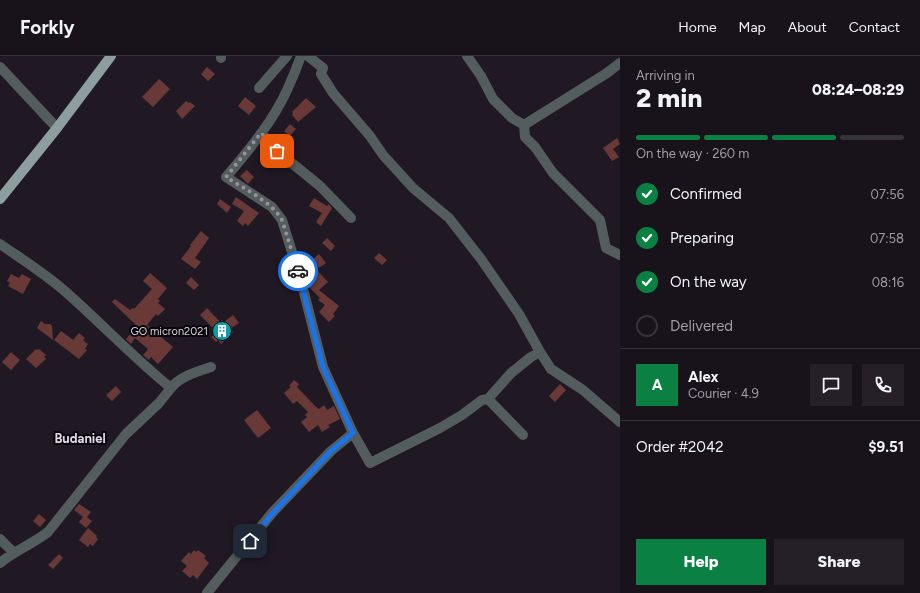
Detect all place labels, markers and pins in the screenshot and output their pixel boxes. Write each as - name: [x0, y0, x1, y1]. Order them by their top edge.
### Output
- pin: [260, 134, 294, 168]
- building icon: GO micron2021: [211, 320, 233, 342]
- place label: GO micron2021: [130, 325, 208, 338]
- pin: [233, 524, 267, 558]

